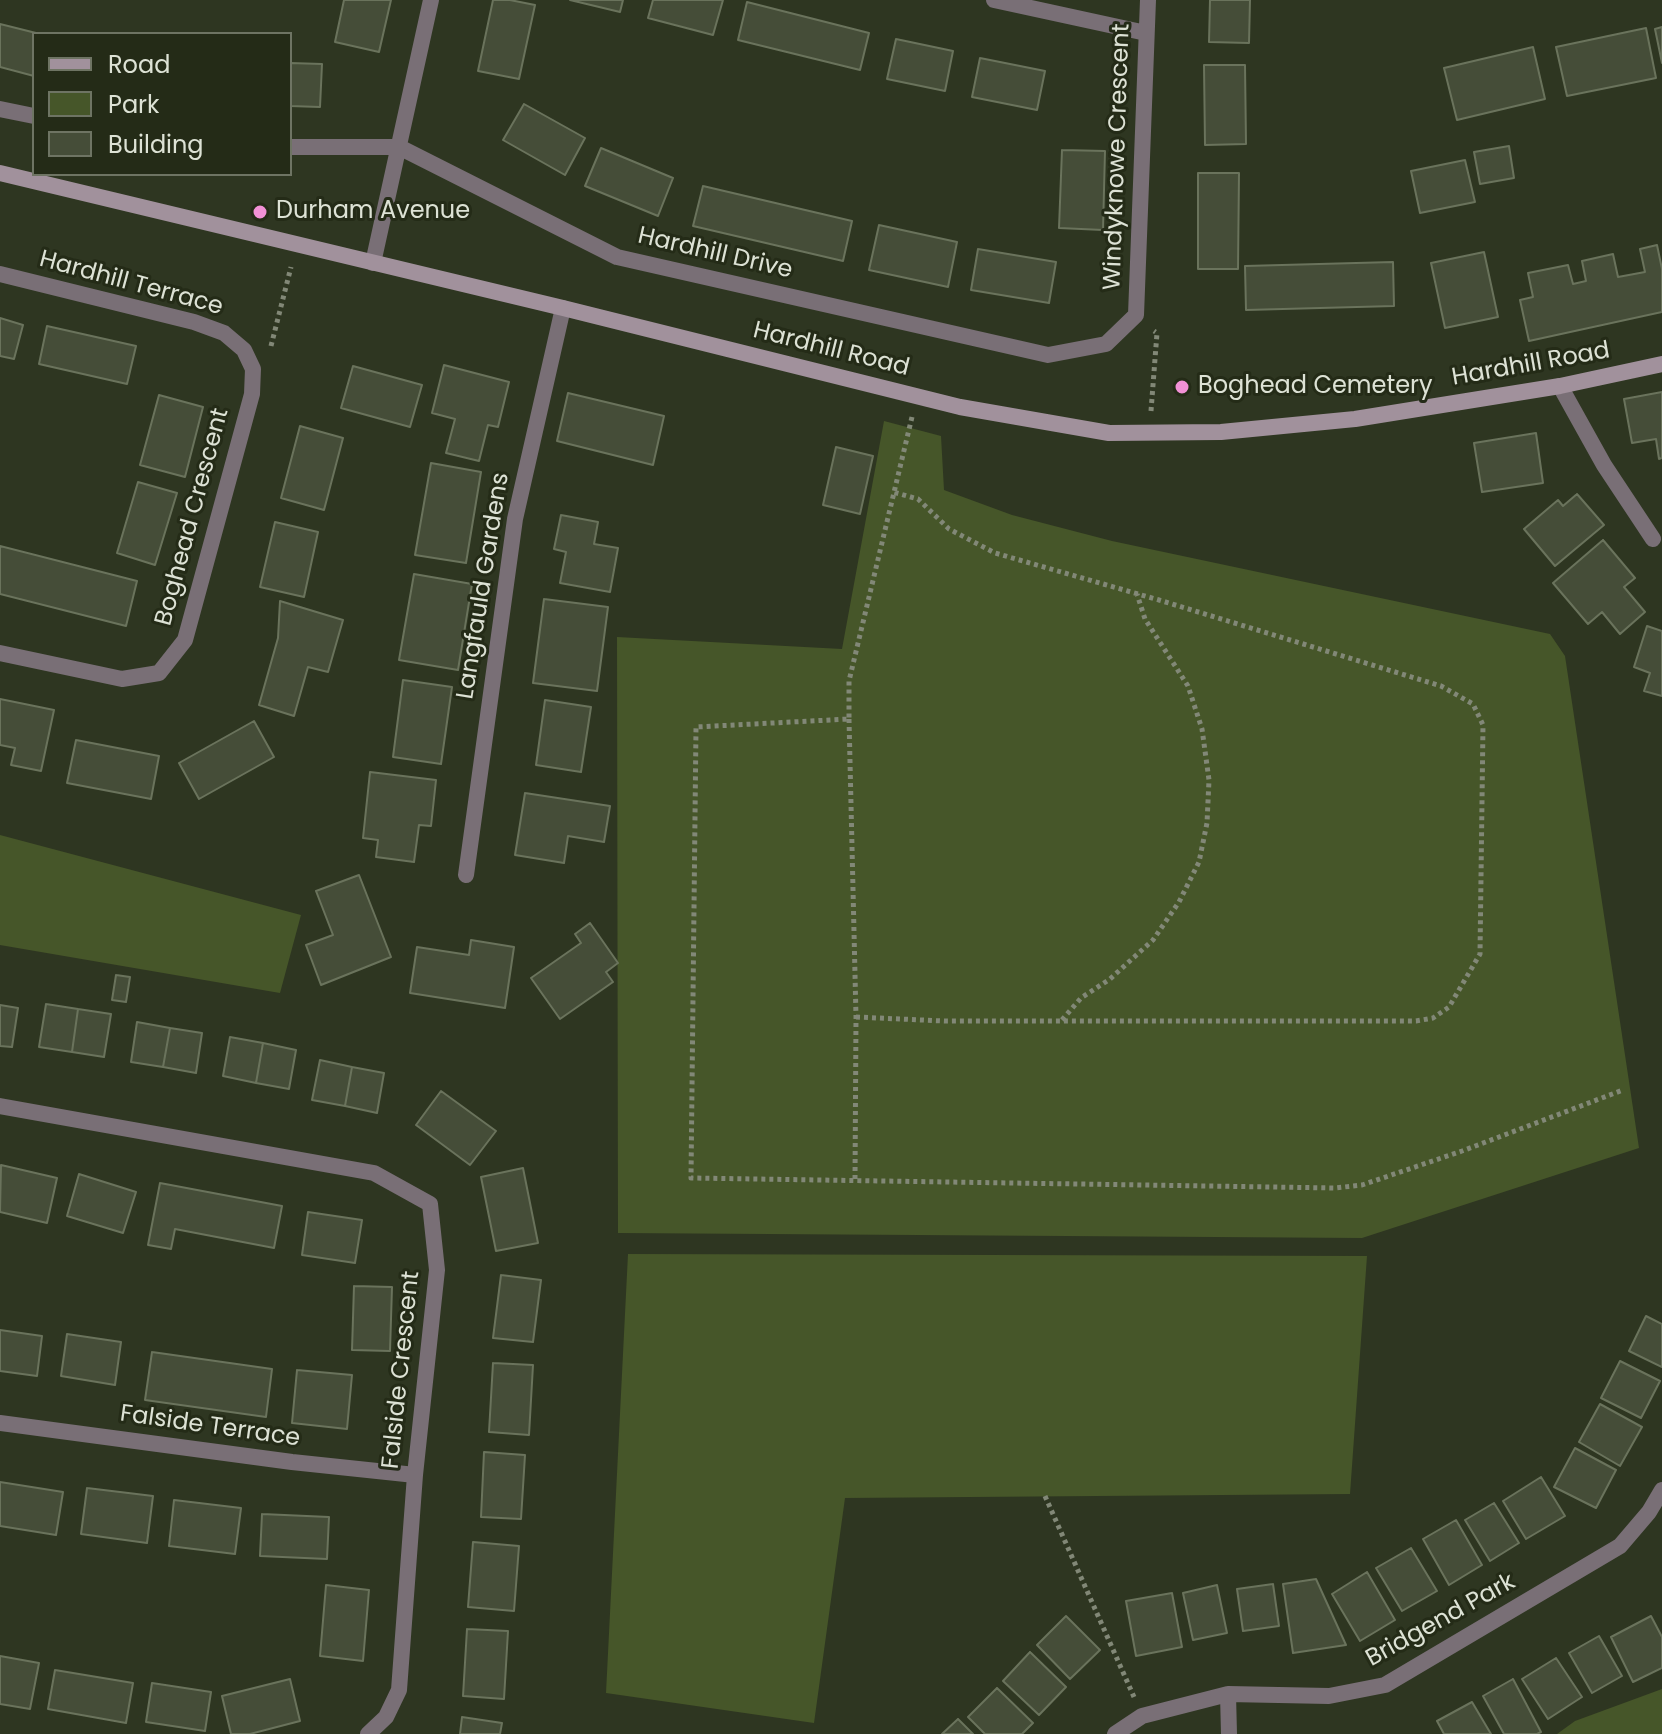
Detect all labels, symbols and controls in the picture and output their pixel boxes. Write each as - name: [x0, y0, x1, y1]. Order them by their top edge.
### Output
- street label: Windyknowe Crescent: [1099, 23, 1137, 291]
- legend: [32, 32, 292, 176]
- text: Road: [108, 48, 170, 81]
- text: Park: [108, 88, 159, 121]
- text: Building: [108, 128, 204, 161]
- place label: Durham Avenue: [276, 198, 470, 226]
- marker: Durham Avenue: [251, 203, 269, 221]
- street label: Hardhill Drive: [635, 222, 795, 286]
- street label: Hardhill Terrace: [36, 246, 226, 322]
- street label: Hardhill Road: [750, 317, 912, 383]
- street label: Hardhill Road: [1450, 337, 1612, 393]
- place label: Boghead Cemetery: [1198, 373, 1432, 401]
- marker: Boghead Cemetery: [1173, 378, 1191, 396]
- street label: Boghead Crescent: [150, 405, 236, 629]
- street label: Langfauld Gardens: [452, 471, 516, 701]
- street label: Falside Crescent: [377, 1270, 427, 1470]
- street label: Falside Terrace: [118, 1400, 302, 1454]
- street label: Bridgend Park: [1361, 1568, 1521, 1674]

